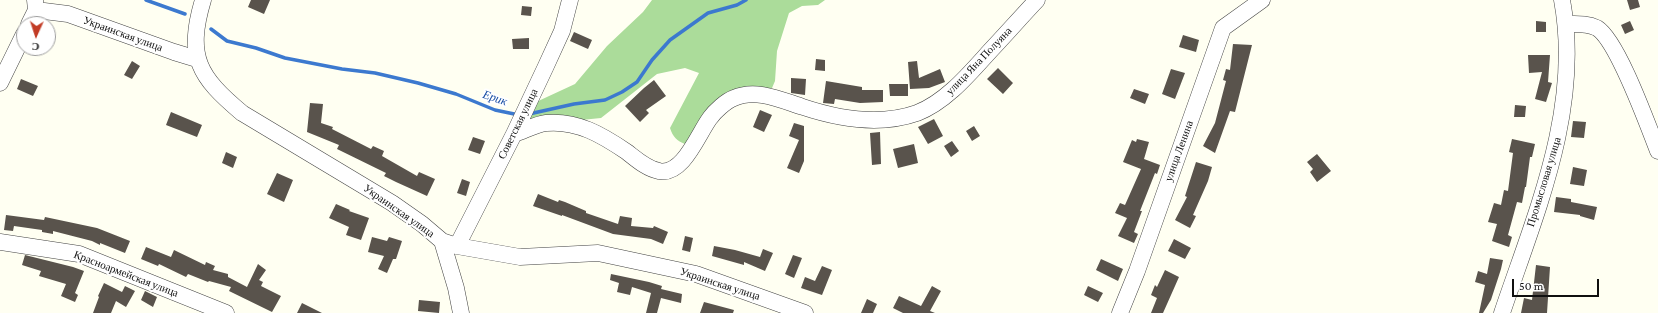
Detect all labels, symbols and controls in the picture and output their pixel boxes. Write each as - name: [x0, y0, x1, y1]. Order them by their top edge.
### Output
- street label: Украинская улица: [81, 14, 165, 54]
- north arrow: [16, 16, 56, 56]
- street label: улица Яна Полуяна: [943, 24, 1015, 98]
- text: С: [31, 41, 40, 53]
- street label: Советская улица: [495, 86, 541, 162]
- water label: Ерик: [481, 87, 509, 109]
- street label: улица Ленина: [1162, 119, 1196, 183]
- street label: Промысловая улица: [1524, 136, 1564, 228]
- street label: Украинская улица: [361, 182, 437, 240]
- street label: Красноармейская улица: [72, 248, 180, 300]
- street label: Украинская улица: [678, 265, 762, 303]
- scale bar: [1514, 271, 1601, 297]
- text: 50 m: [1519, 279, 1543, 293]

